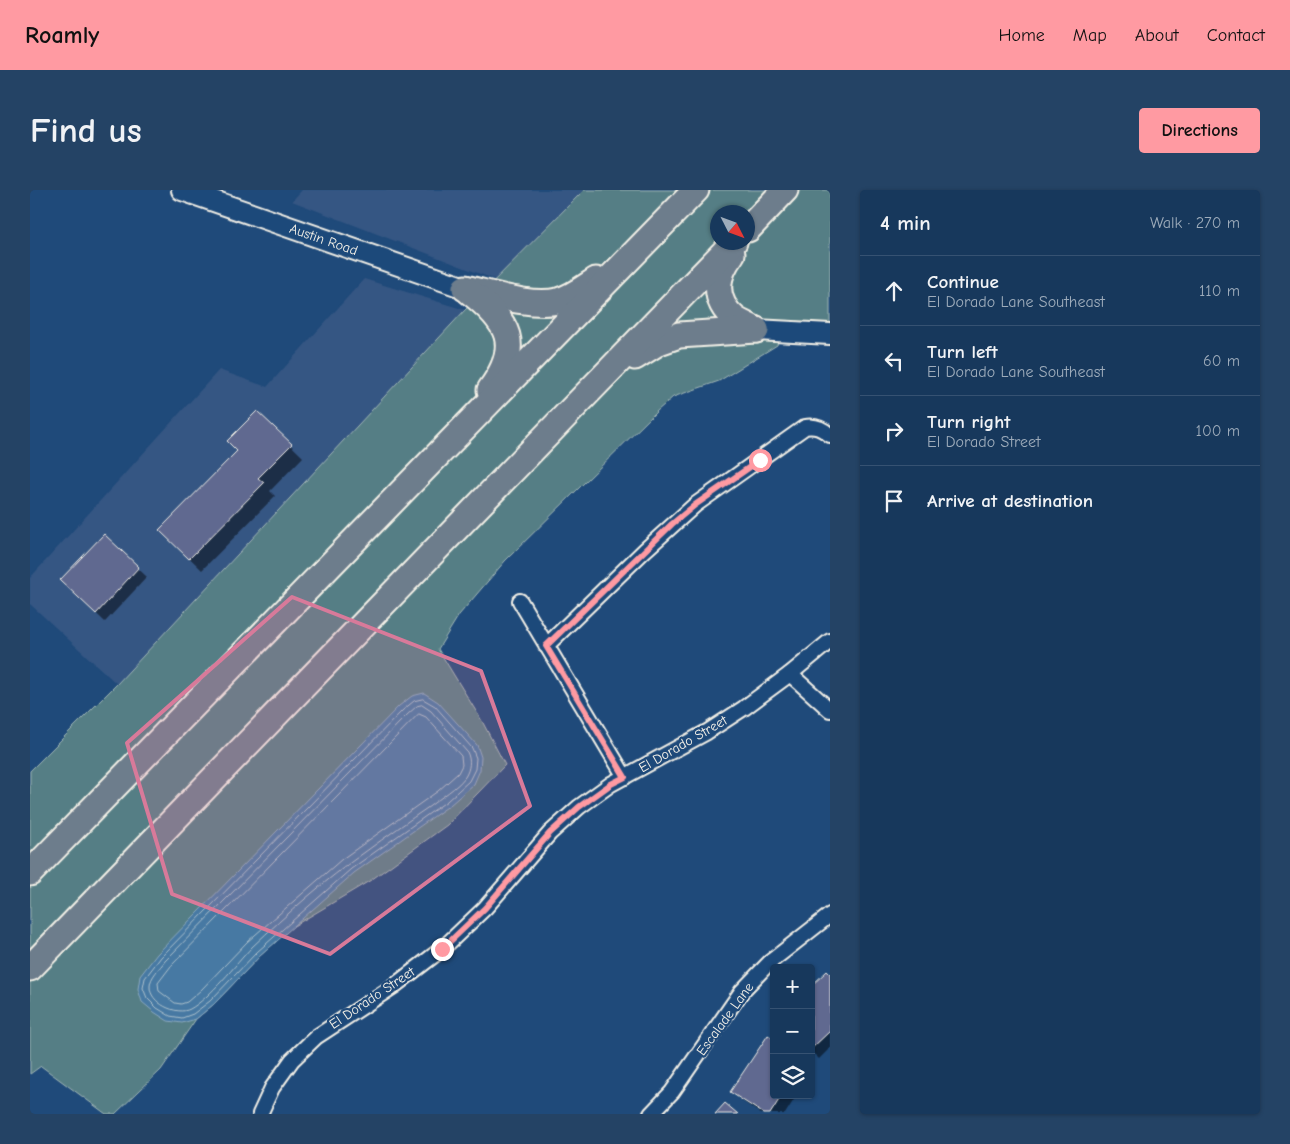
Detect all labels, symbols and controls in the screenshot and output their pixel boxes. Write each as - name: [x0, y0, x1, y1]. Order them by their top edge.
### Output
- text: Roamly: [25, 21, 99, 49]
- text: Home: [998, 25, 1045, 46]
- text: Map: [1073, 25, 1107, 46]
- text: About: [1135, 25, 1179, 46]
- text: Contact: [1207, 25, 1265, 46]
- button: Directions: [1139, 108, 1260, 153]
- text: Find us: [30, 110, 142, 151]
- north arrow: [710, 205, 755, 250]
- text: 4 min: [880, 211, 931, 235]
- text: Walk · 270 m: [1150, 214, 1240, 232]
- street label: Austin Road: [287, 219, 360, 259]
- text: Continue: [927, 271, 999, 293]
- icon: ahead: [880, 277, 908, 305]
- text: 110 m: [1199, 282, 1240, 300]
- text: El Dorado Lane Southeast: [927, 293, 1105, 311]
- text: Turn left: [927, 341, 998, 363]
- icon: left: [880, 347, 908, 375]
- text: 60 m: [1203, 352, 1240, 370]
- text: El Dorado Lane Southeast: [927, 363, 1105, 381]
- text: Turn right: [927, 411, 1011, 433]
- icon: right: [880, 417, 908, 445]
- text: 100 m: [1196, 422, 1240, 440]
- text: El Dorado Street: [927, 433, 1041, 451]
- route start: [749, 449, 772, 472]
- icon: arrive: [880, 487, 908, 515]
- text: Arrive at destination: [927, 490, 1093, 512]
- street label: El Dorado Street: [636, 711, 731, 776]
- route end: [431, 938, 454, 961]
- street label: El Dorado Street: [326, 963, 419, 1033]
- map controls: [770, 964, 815, 1099]
- button: +: [770, 964, 815, 1009]
- street label: Escalade Lane: [693, 979, 757, 1059]
- button: −: [770, 1009, 815, 1054]
- button: layers: [770, 1054, 815, 1099]

